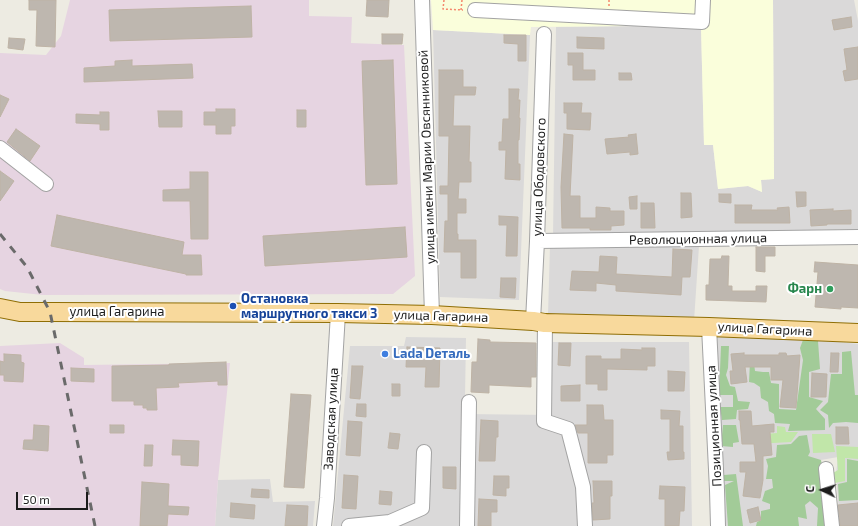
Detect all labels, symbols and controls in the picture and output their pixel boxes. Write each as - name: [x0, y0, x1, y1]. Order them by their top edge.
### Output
- street label: улица имени Марии Овсянниковой: [415, 49, 439, 265]
- street label: улица Ободовского: [529, 117, 549, 237]
- street label: Революционная улица: [629, 230, 767, 248]
- place label: Фарн: [788, 281, 822, 297]
- marker: Фарн: [825, 284, 835, 294]
- place label: Остановка маршрутного такси 3: [241, 291, 377, 322]
- marker: Остановка маршрутного такси 3: [228, 301, 238, 311]
- street label: улица Гагарина: [70, 304, 164, 320]
- street label: улица Гагарина: [393, 307, 489, 325]
- street label: улица Гагарина: [717, 319, 813, 339]
- place label: Lada Dеталь: [393, 346, 470, 362]
- marker: Lada Dеталь: [380, 349, 390, 359]
- street label: Позиционная улица: [703, 365, 725, 487]
- street label: Заводская улица: [321, 367, 341, 471]
- north arrow: [802, 470, 842, 510]
- scale bar: [18, 484, 90, 510]
- text: С: [803, 485, 816, 493]
- text: 50 m: [23, 492, 50, 506]

